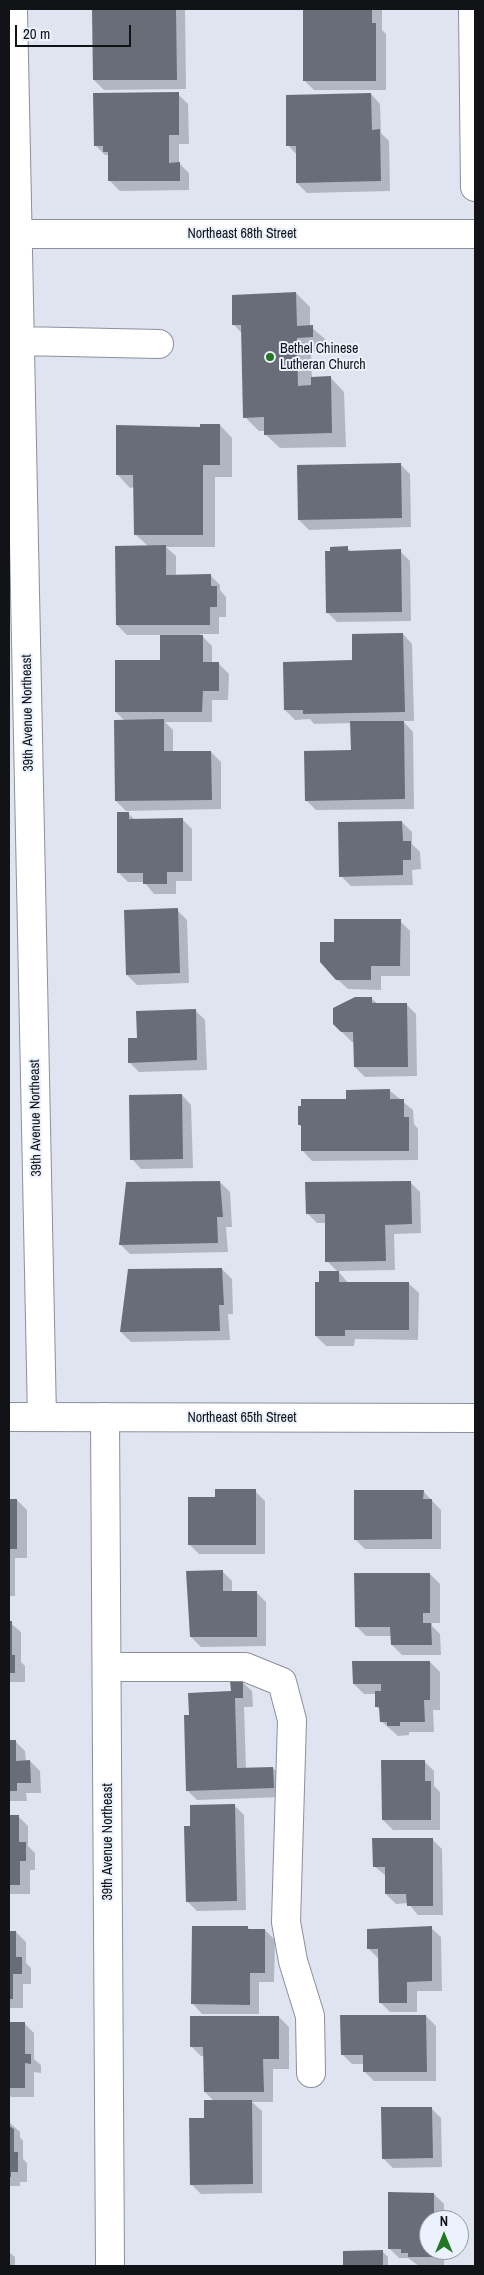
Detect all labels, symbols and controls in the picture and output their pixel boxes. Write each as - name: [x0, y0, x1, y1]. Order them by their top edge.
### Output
- scale bar: [18, 15, 134, 47]
- text: 20 m: [23, 23, 50, 44]
- street label: Northeast 68th Street: [187, 226, 297, 242]
- place label: Bethel Chinese Lutheran Church: [280, 341, 366, 374]
- marker: Bethel Chinese Lutheran Church: [264, 351, 276, 363]
- street label: 39th Avenue Northeast: [19, 654, 37, 772]
- street label: 39th Avenue Northeast: [27, 1059, 45, 1177]
- street label: Northeast 65th Street: [187, 1410, 297, 1426]
- street label: 39th Avenue Northeast: [100, 1783, 116, 1901]
- north arrow: [419, 2210, 469, 2260]
- text: N: [440, 2212, 448, 2230]

